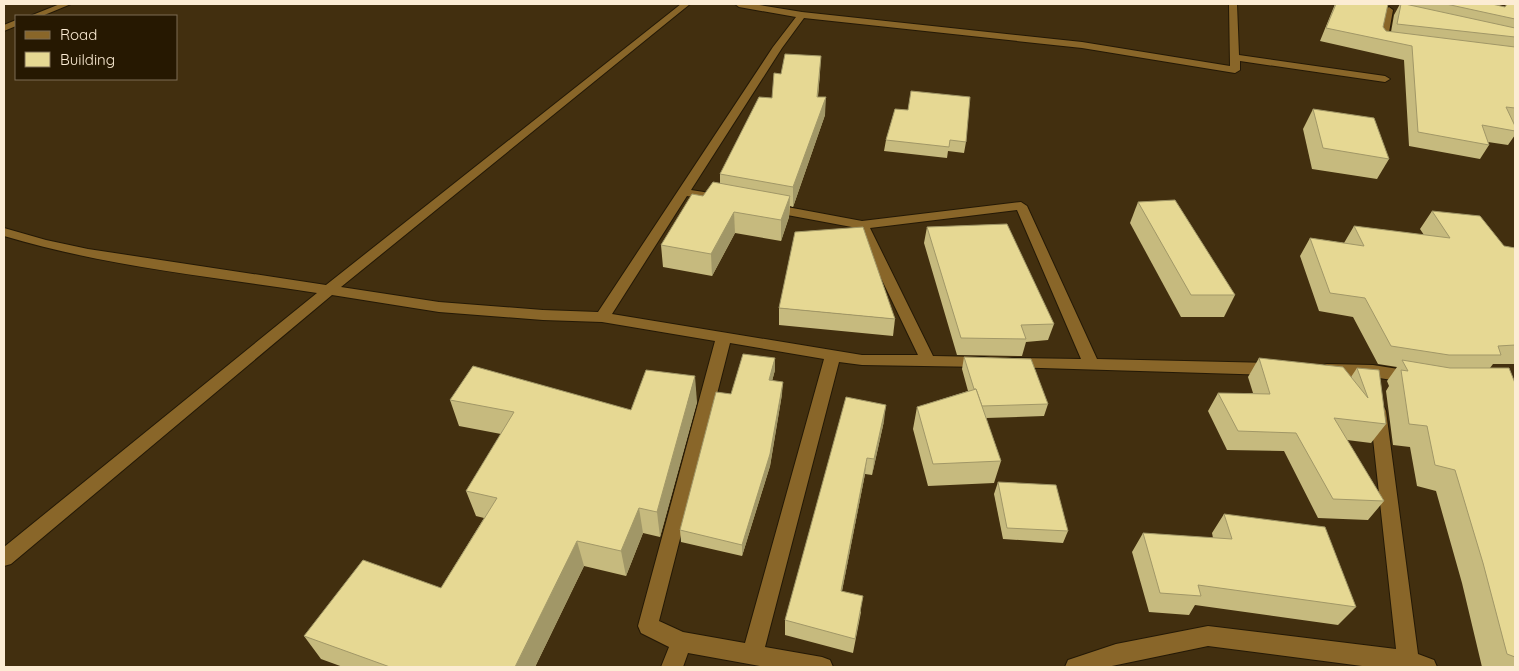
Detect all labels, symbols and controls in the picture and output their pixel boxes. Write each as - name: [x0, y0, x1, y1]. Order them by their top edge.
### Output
- legend: [15, 15, 178, 80]
- text: Road: [60, 25, 97, 44]
- text: Building: [60, 50, 115, 69]

